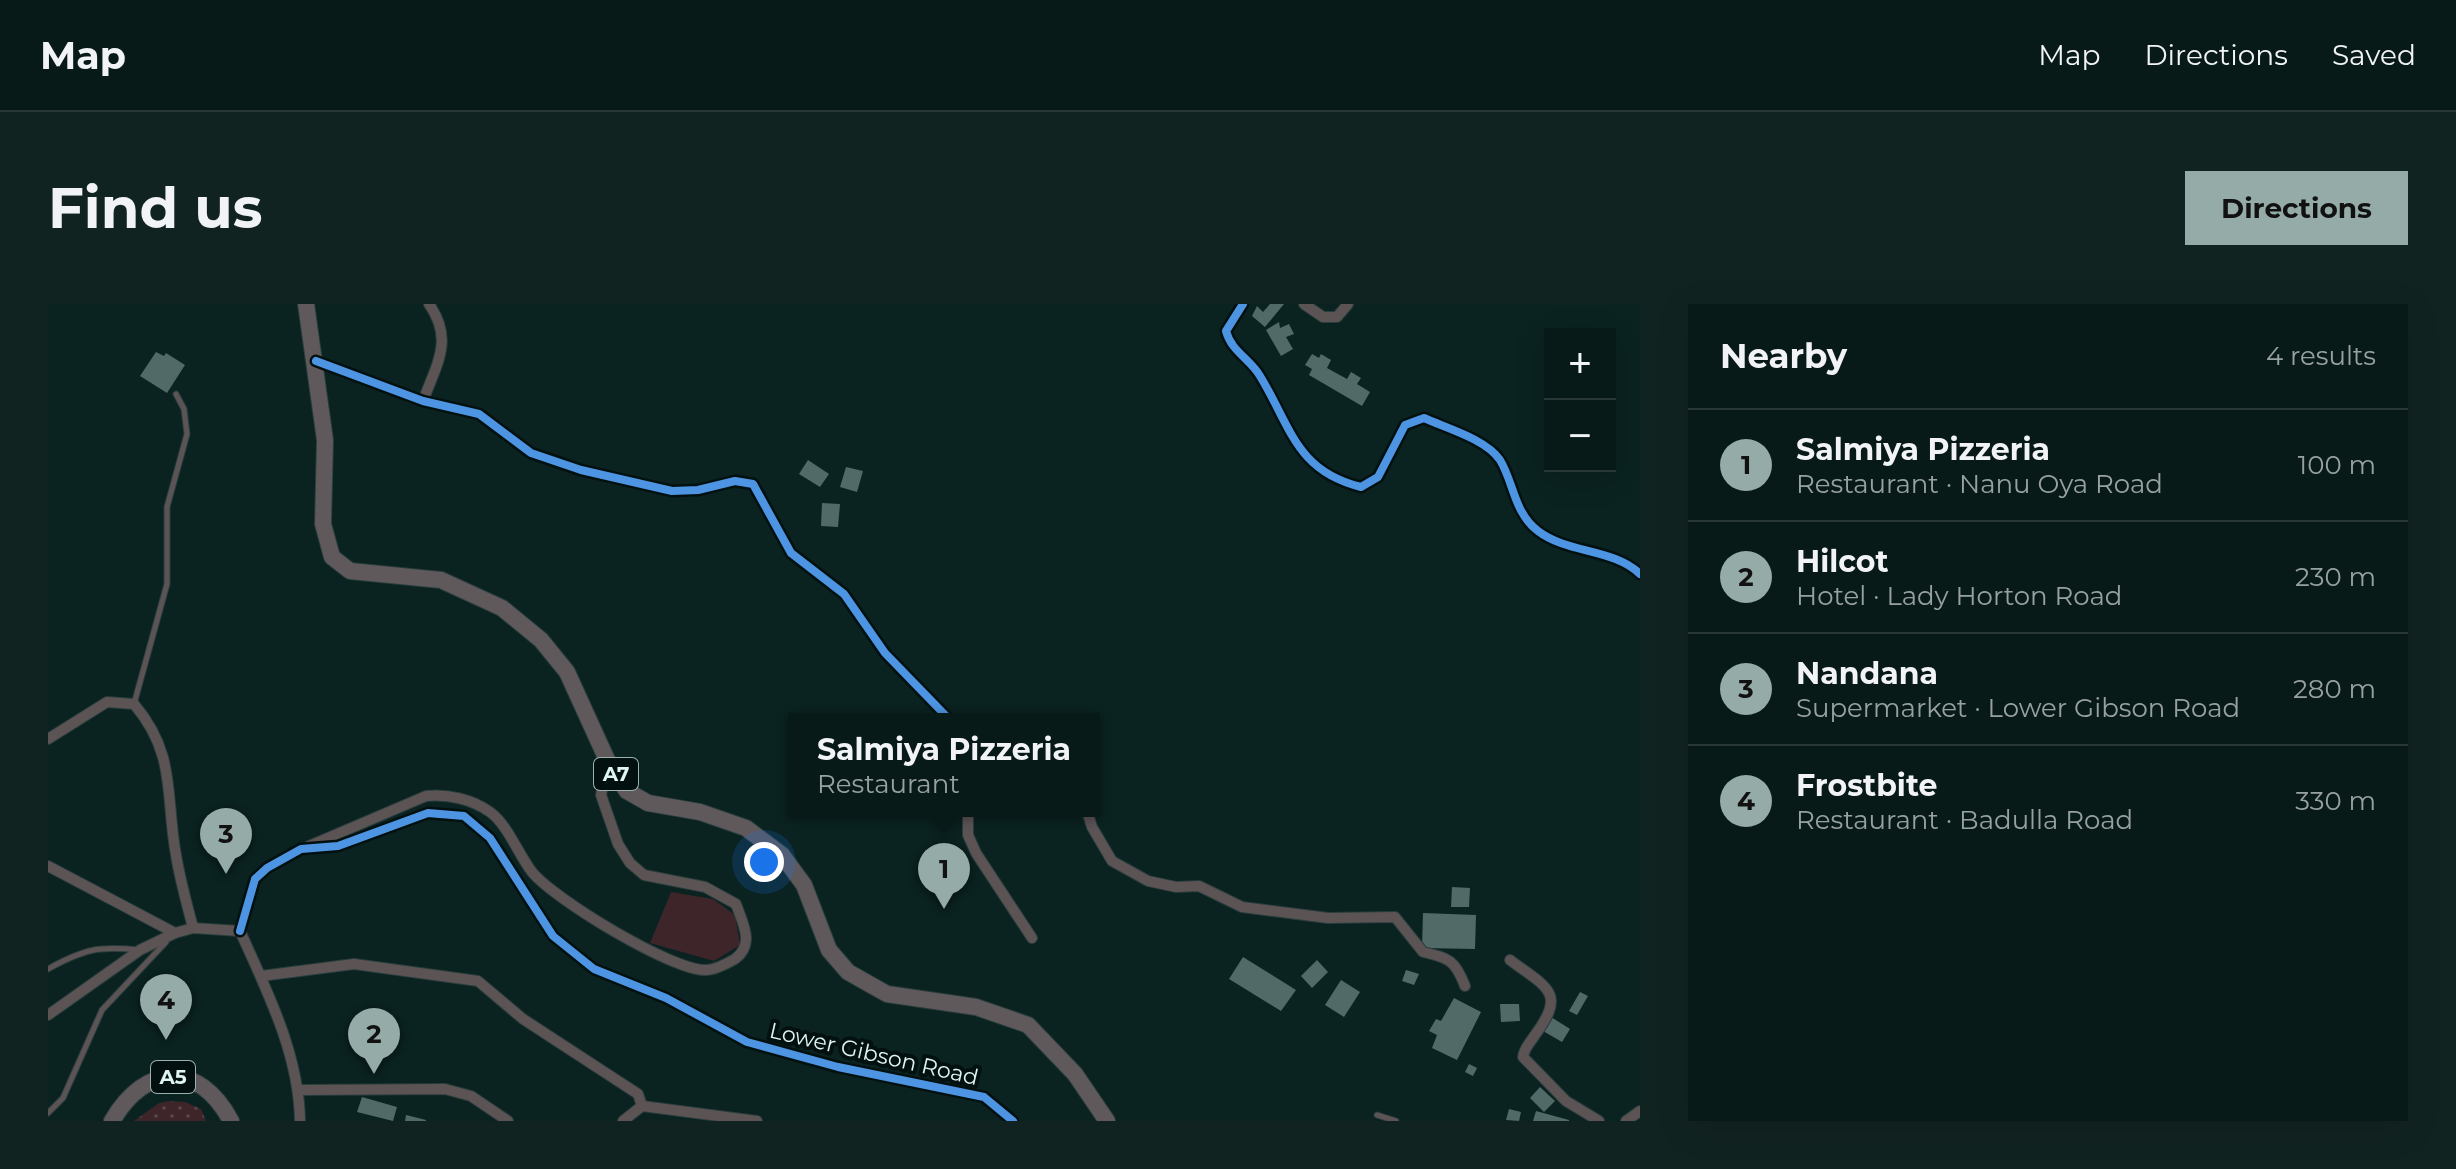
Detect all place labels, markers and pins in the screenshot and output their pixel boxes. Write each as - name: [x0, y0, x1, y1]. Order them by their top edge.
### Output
- pin: 3: [200, 808, 252, 874]
- pin: 1: [918, 843, 970, 909]
- pin: 4: [140, 974, 192, 1040]
- pin: 2: [348, 1008, 400, 1074]

